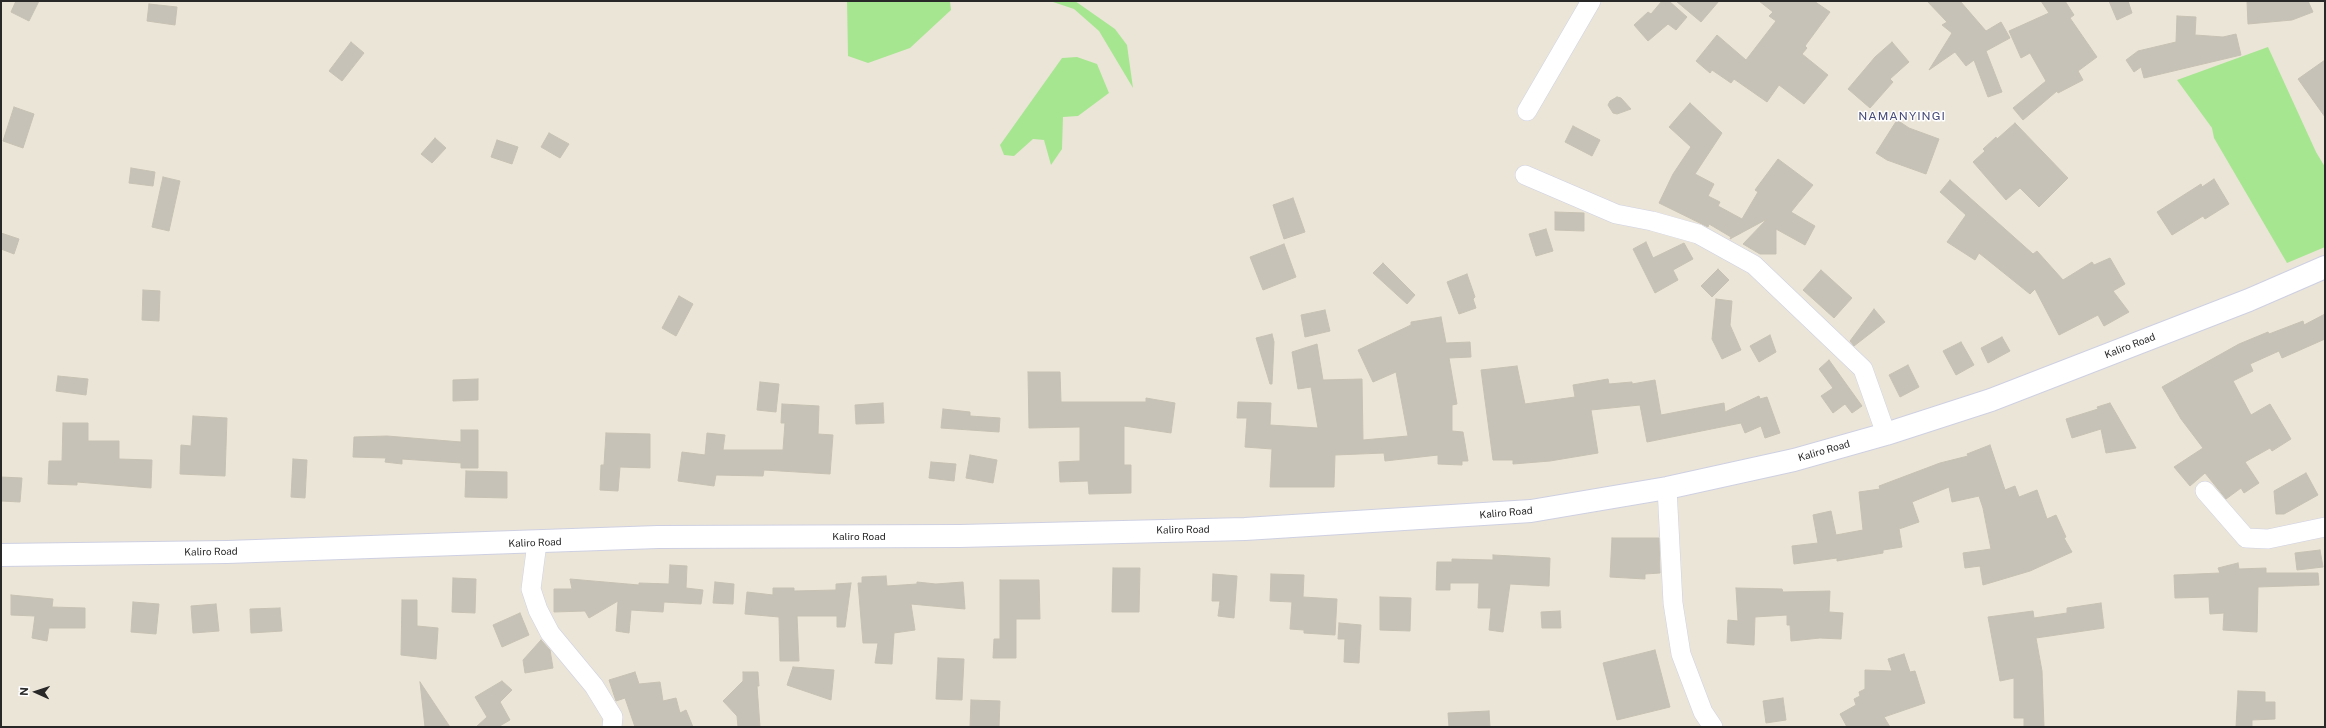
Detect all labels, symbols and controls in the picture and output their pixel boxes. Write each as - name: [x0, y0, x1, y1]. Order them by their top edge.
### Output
- district label: NAMANYINGI: [1858, 109, 1946, 123]
- street label: Kaliro Road: [2103, 331, 2157, 361]
- street label: Kaliro Road: [1797, 438, 1851, 464]
- street label: Kaliro Road: [1479, 505, 1533, 521]
- street label: Kaliro Road: [1156, 524, 1210, 536]
- street label: Kaliro Road: [832, 531, 886, 543]
- street label: Kaliro Road: [508, 536, 562, 550]
- street label: Kaliro Road: [184, 546, 238, 558]
- north arrow: [16, 672, 56, 712]
- text: N: [18, 687, 30, 696]

